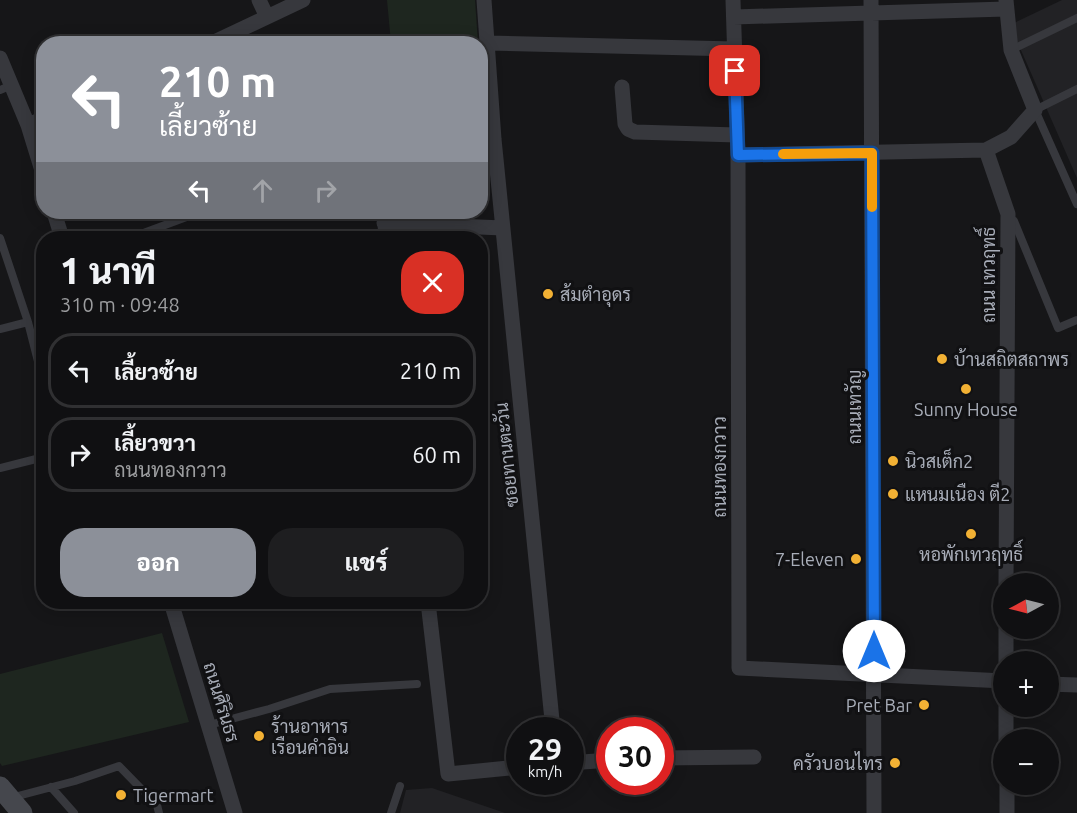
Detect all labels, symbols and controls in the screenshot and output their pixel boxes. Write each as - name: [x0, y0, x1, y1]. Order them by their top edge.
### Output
- pin: [709, 45, 760, 96]
- icon: arrive: [718, 54, 751, 87]
- text: 210 m: [159, 58, 276, 105]
- icon: left: [60, 60, 138, 138]
- text: เลี้ยวซ้าย: [159, 111, 257, 141]
- icon: left: [183, 174, 216, 207]
- icon: ahead: [246, 174, 279, 207]
- icon: right: [309, 174, 342, 207]
- street label: ถนน เทวฤทธิ์: [973, 227, 1000, 323]
- text: 1 นาที: [60, 250, 156, 291]
- button: close: [401, 251, 464, 314]
- place label: ส้มตำอุดร: [560, 283, 631, 307]
- marker: ส้มตำอุดร: [541, 287, 555, 301]
- text: 310 m · 09:48: [60, 293, 180, 316]
- place label: บ้านสถิตสถาพร: [954, 348, 1069, 369]
- marker: บ้านสถิตสถาพร: [935, 352, 949, 366]
- icon: left: [63, 354, 96, 387]
- text: 210 m: [400, 358, 461, 383]
- text: เลี้ยวซ้าย: [114, 359, 198, 384]
- street label: ถนนเทวัญ: [844, 370, 866, 444]
- marker: Sunny House: [959, 382, 973, 396]
- place label: Sunny House: [914, 399, 1018, 419]
- street label: ซอยทานตะวัน: [491, 402, 521, 508]
- street label: ถนนทองกวาว: [709, 416, 729, 518]
- text: เลี้ยวขวา: [114, 430, 196, 455]
- icon: right: [63, 438, 96, 471]
- text: 60 m: [412, 442, 461, 467]
- place label: นิวสเต็ก2: [905, 448, 973, 471]
- marker: นิวสเต็ก2: [886, 454, 900, 468]
- text: ถนนทองกวาว: [114, 458, 227, 481]
- place label: แหนมเนือง ตี2: [905, 482, 1010, 504]
- marker: แหนมเนือง ตี2: [886, 487, 900, 501]
- marker: หอพักเทวฤทธิ์: [964, 527, 978, 541]
- button: ออก: [60, 528, 256, 597]
- button: แชร์: [268, 528, 464, 597]
- place label: หอพักเทวฤทธิ์: [919, 539, 1023, 566]
- place label: 7-Eleven: [775, 549, 844, 569]
- marker: 7-Eleven: [849, 552, 863, 566]
- north arrow: [993, 573, 1059, 639]
- map controls: [993, 573, 1059, 795]
- position arrow: [842, 619, 906, 683]
- button: +: [993, 651, 1059, 717]
- street label: ถนนศิรินธร: [200, 659, 244, 745]
- place label: Pret Bar: [846, 695, 912, 715]
- marker: Pret Bar: [917, 698, 931, 712]
- place label: ร้านอาหาร เรือนคำอิน: [271, 715, 349, 757]
- speed limit sign: 30: [596, 717, 674, 795]
- marker: ร้านอาหาร เรือนคำอิน: [252, 729, 266, 743]
- button: −: [993, 729, 1059, 795]
- text: 29: [528, 732, 562, 766]
- place label: ครัวบอนไทร: [793, 751, 883, 773]
- marker: ครัวบอนไทร: [888, 756, 902, 770]
- text: km/h: [528, 763, 562, 780]
- place label: Tigermart: [133, 785, 214, 805]
- marker: Tigermart: [114, 788, 128, 802]

